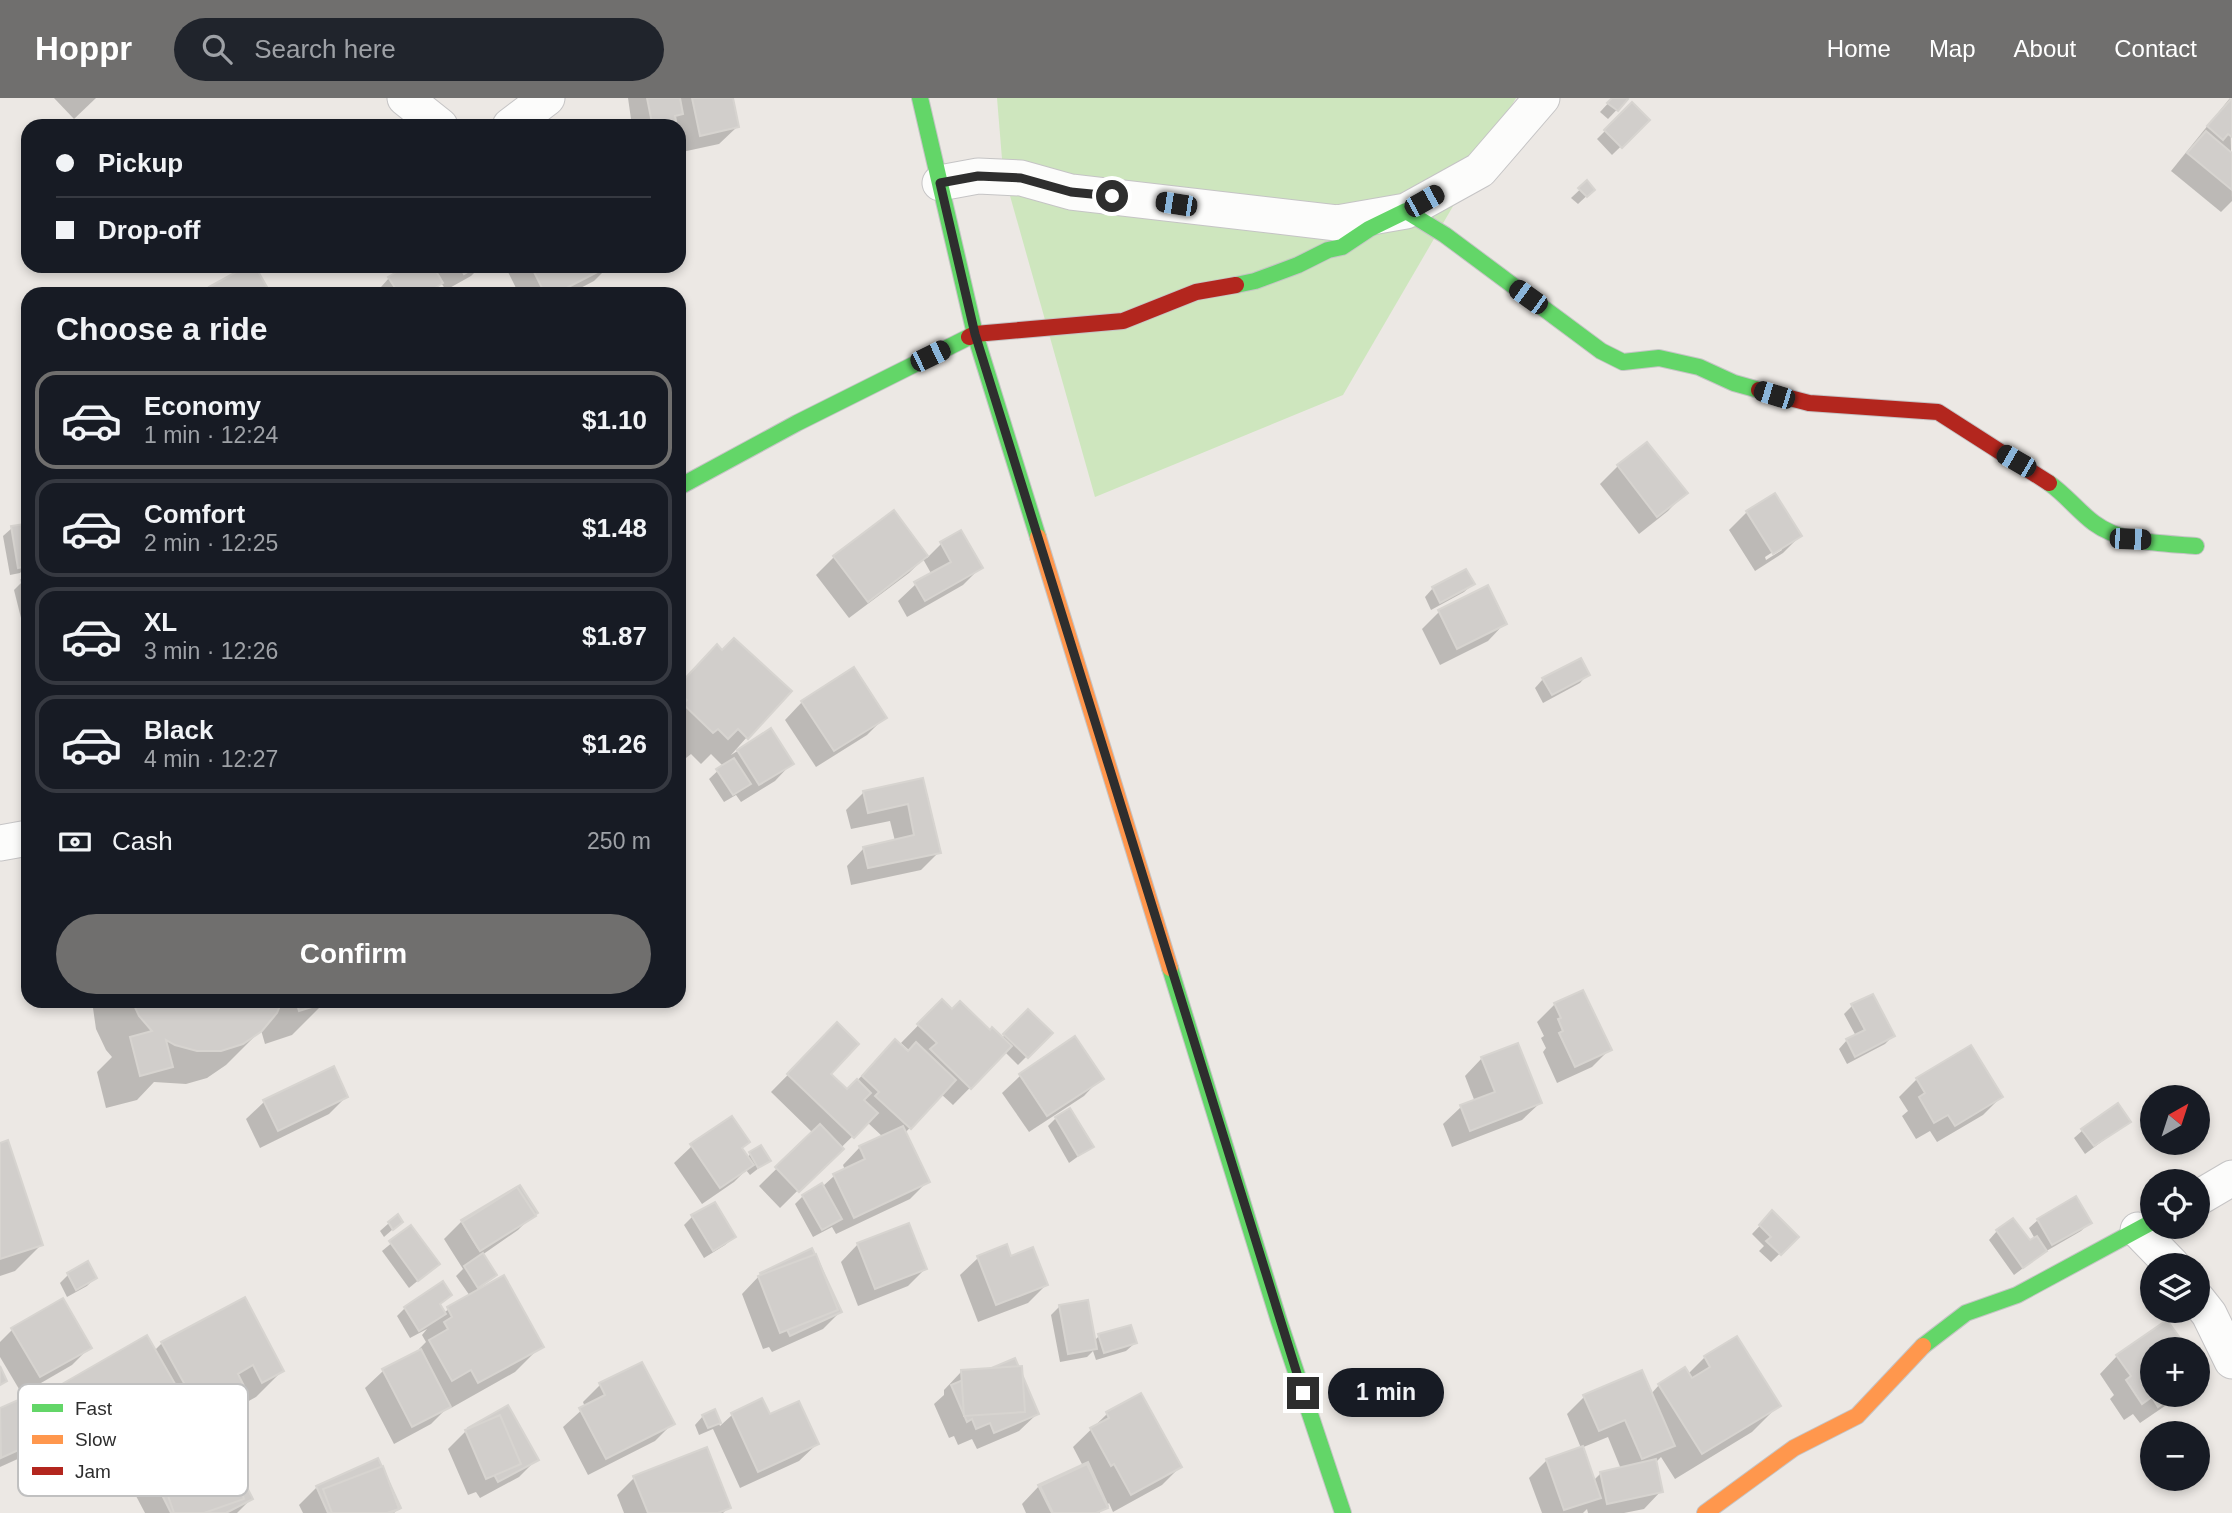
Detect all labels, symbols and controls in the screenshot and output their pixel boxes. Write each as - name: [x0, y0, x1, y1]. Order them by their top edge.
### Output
- search box: [174, 18, 664, 81]
- text: Hoppr: [35, 30, 132, 67]
- icon: search: [198, 30, 236, 68]
- text: Search here: [254, 34, 396, 64]
- text: Home: [1827, 35, 1891, 62]
- text: Map: [1929, 35, 1976, 62]
- text: About: [2014, 35, 2076, 62]
- text: Contact: [2114, 35, 2197, 62]
- text: Pickup: [98, 148, 183, 178]
- route start: [1096, 180, 1128, 212]
- car: [1401, 182, 1448, 220]
- car: [1154, 190, 1199, 218]
- text: Drop-off: [98, 215, 201, 245]
- car: [1505, 276, 1552, 318]
- text: Choose a ride: [56, 311, 268, 347]
- car: [907, 337, 954, 375]
- car: [1751, 379, 1798, 411]
- icon: car: [60, 389, 123, 452]
- text: Economy: [144, 391, 261, 421]
- text: $1.10: [582, 405, 647, 435]
- text: 1 min · 12:24: [144, 422, 278, 448]
- car: [1993, 441, 2040, 481]
- icon: car: [60, 497, 123, 560]
- text: Comfort: [144, 499, 245, 529]
- text: $1.48: [582, 513, 647, 543]
- car: [2109, 528, 2152, 550]
- text: 2 min · 12:25: [144, 530, 278, 556]
- icon: car: [60, 605, 123, 668]
- text: XL: [144, 607, 177, 637]
- text: $1.87: [582, 621, 647, 651]
- text: 3 min · 12:26: [144, 638, 278, 664]
- icon: car: [60, 713, 123, 776]
- text: Black: [144, 715, 213, 745]
- text: $1.26: [582, 729, 647, 759]
- text: 4 min · 12:27: [144, 746, 278, 772]
- icon: cash: [56, 823, 94, 861]
- text: Cash: [112, 826, 173, 856]
- text: 250 m: [587, 828, 651, 854]
- button: Confirm: [56, 914, 651, 994]
- north arrow: [2140, 1085, 2210, 1155]
- map controls: [2140, 1085, 2210, 1491]
- button: locate: [2140, 1169, 2210, 1239]
- button: layers: [2140, 1253, 2210, 1323]
- button: +: [2140, 1337, 2210, 1407]
- callout: 1 min: [1328, 1368, 1443, 1418]
- route end: [1287, 1377, 1319, 1409]
- text: 1 min: [1356, 1379, 1416, 1405]
- legend: [18, 1384, 248, 1496]
- text: Fast: [75, 1398, 113, 1419]
- button: −: [2140, 1421, 2210, 1491]
- text: Slow: [75, 1429, 116, 1450]
- text: Jam: [75, 1461, 111, 1482]

